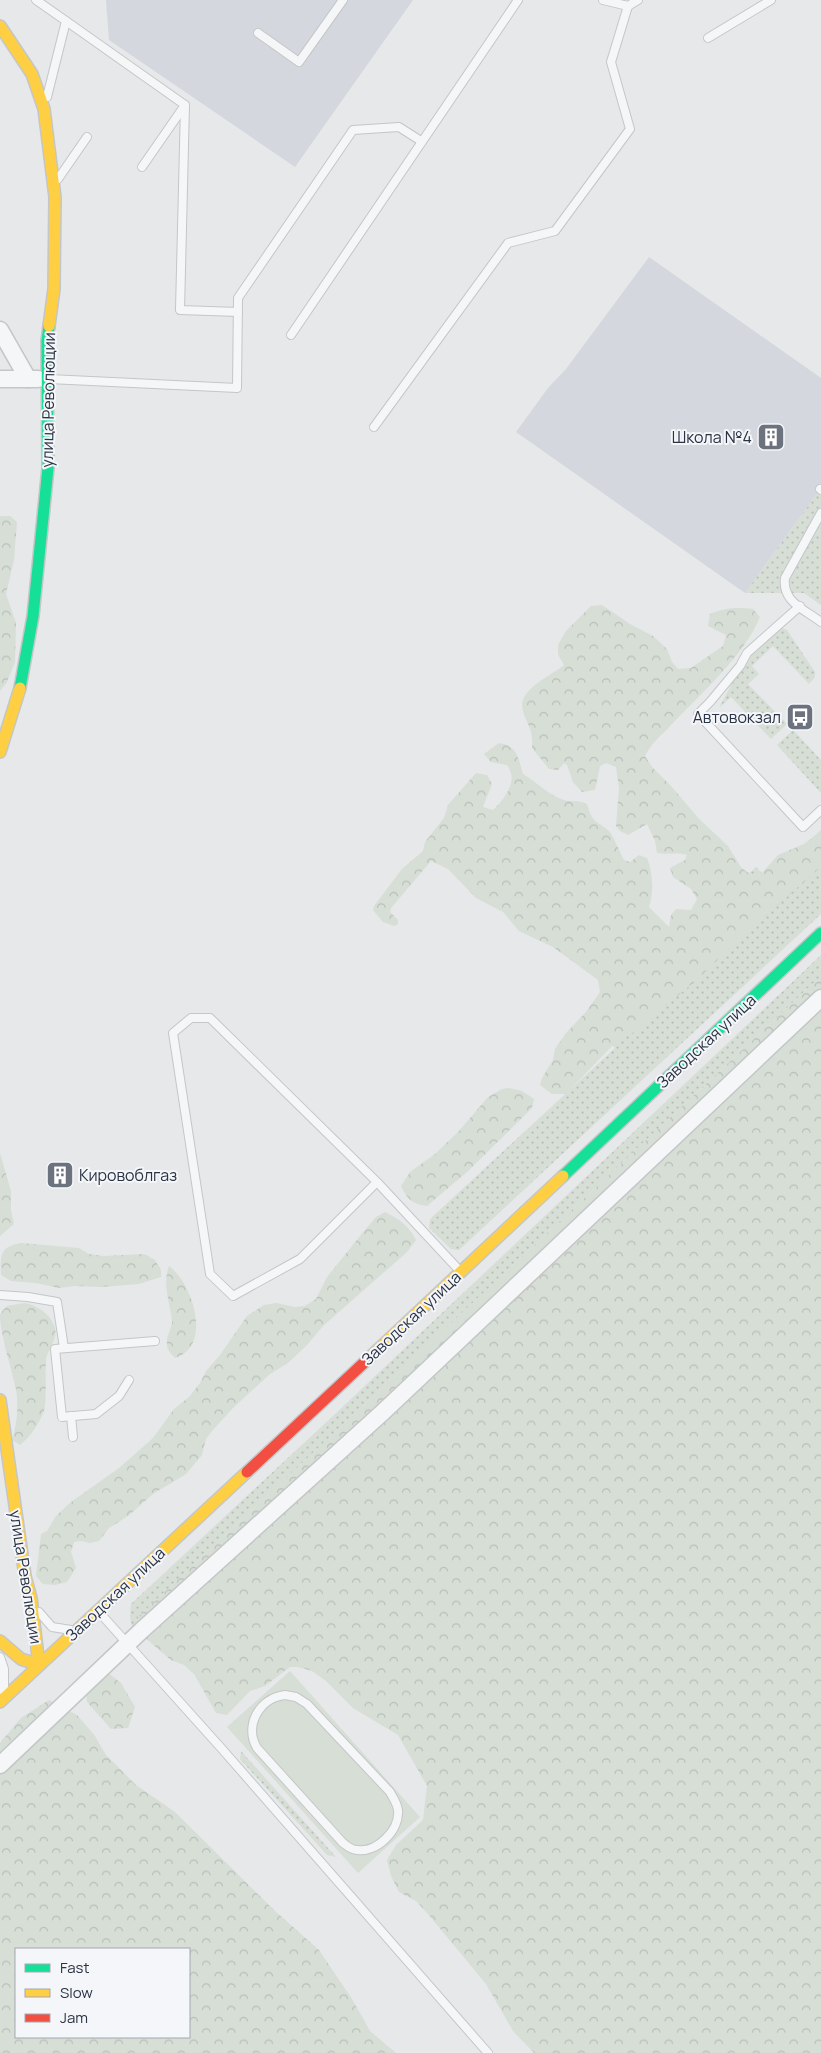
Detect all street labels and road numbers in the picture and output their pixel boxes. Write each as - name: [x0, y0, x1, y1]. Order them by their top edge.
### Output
- street label: улица Революции: [36, 332, 60, 468]
- street label: Заводская улица: [651, 989, 761, 1093]
- street label: Заводская улица: [356, 1266, 466, 1370]
- street label: улица Революции: [5, 1508, 47, 1646]
- street label: Заводская улица: [60, 1542, 170, 1646]

